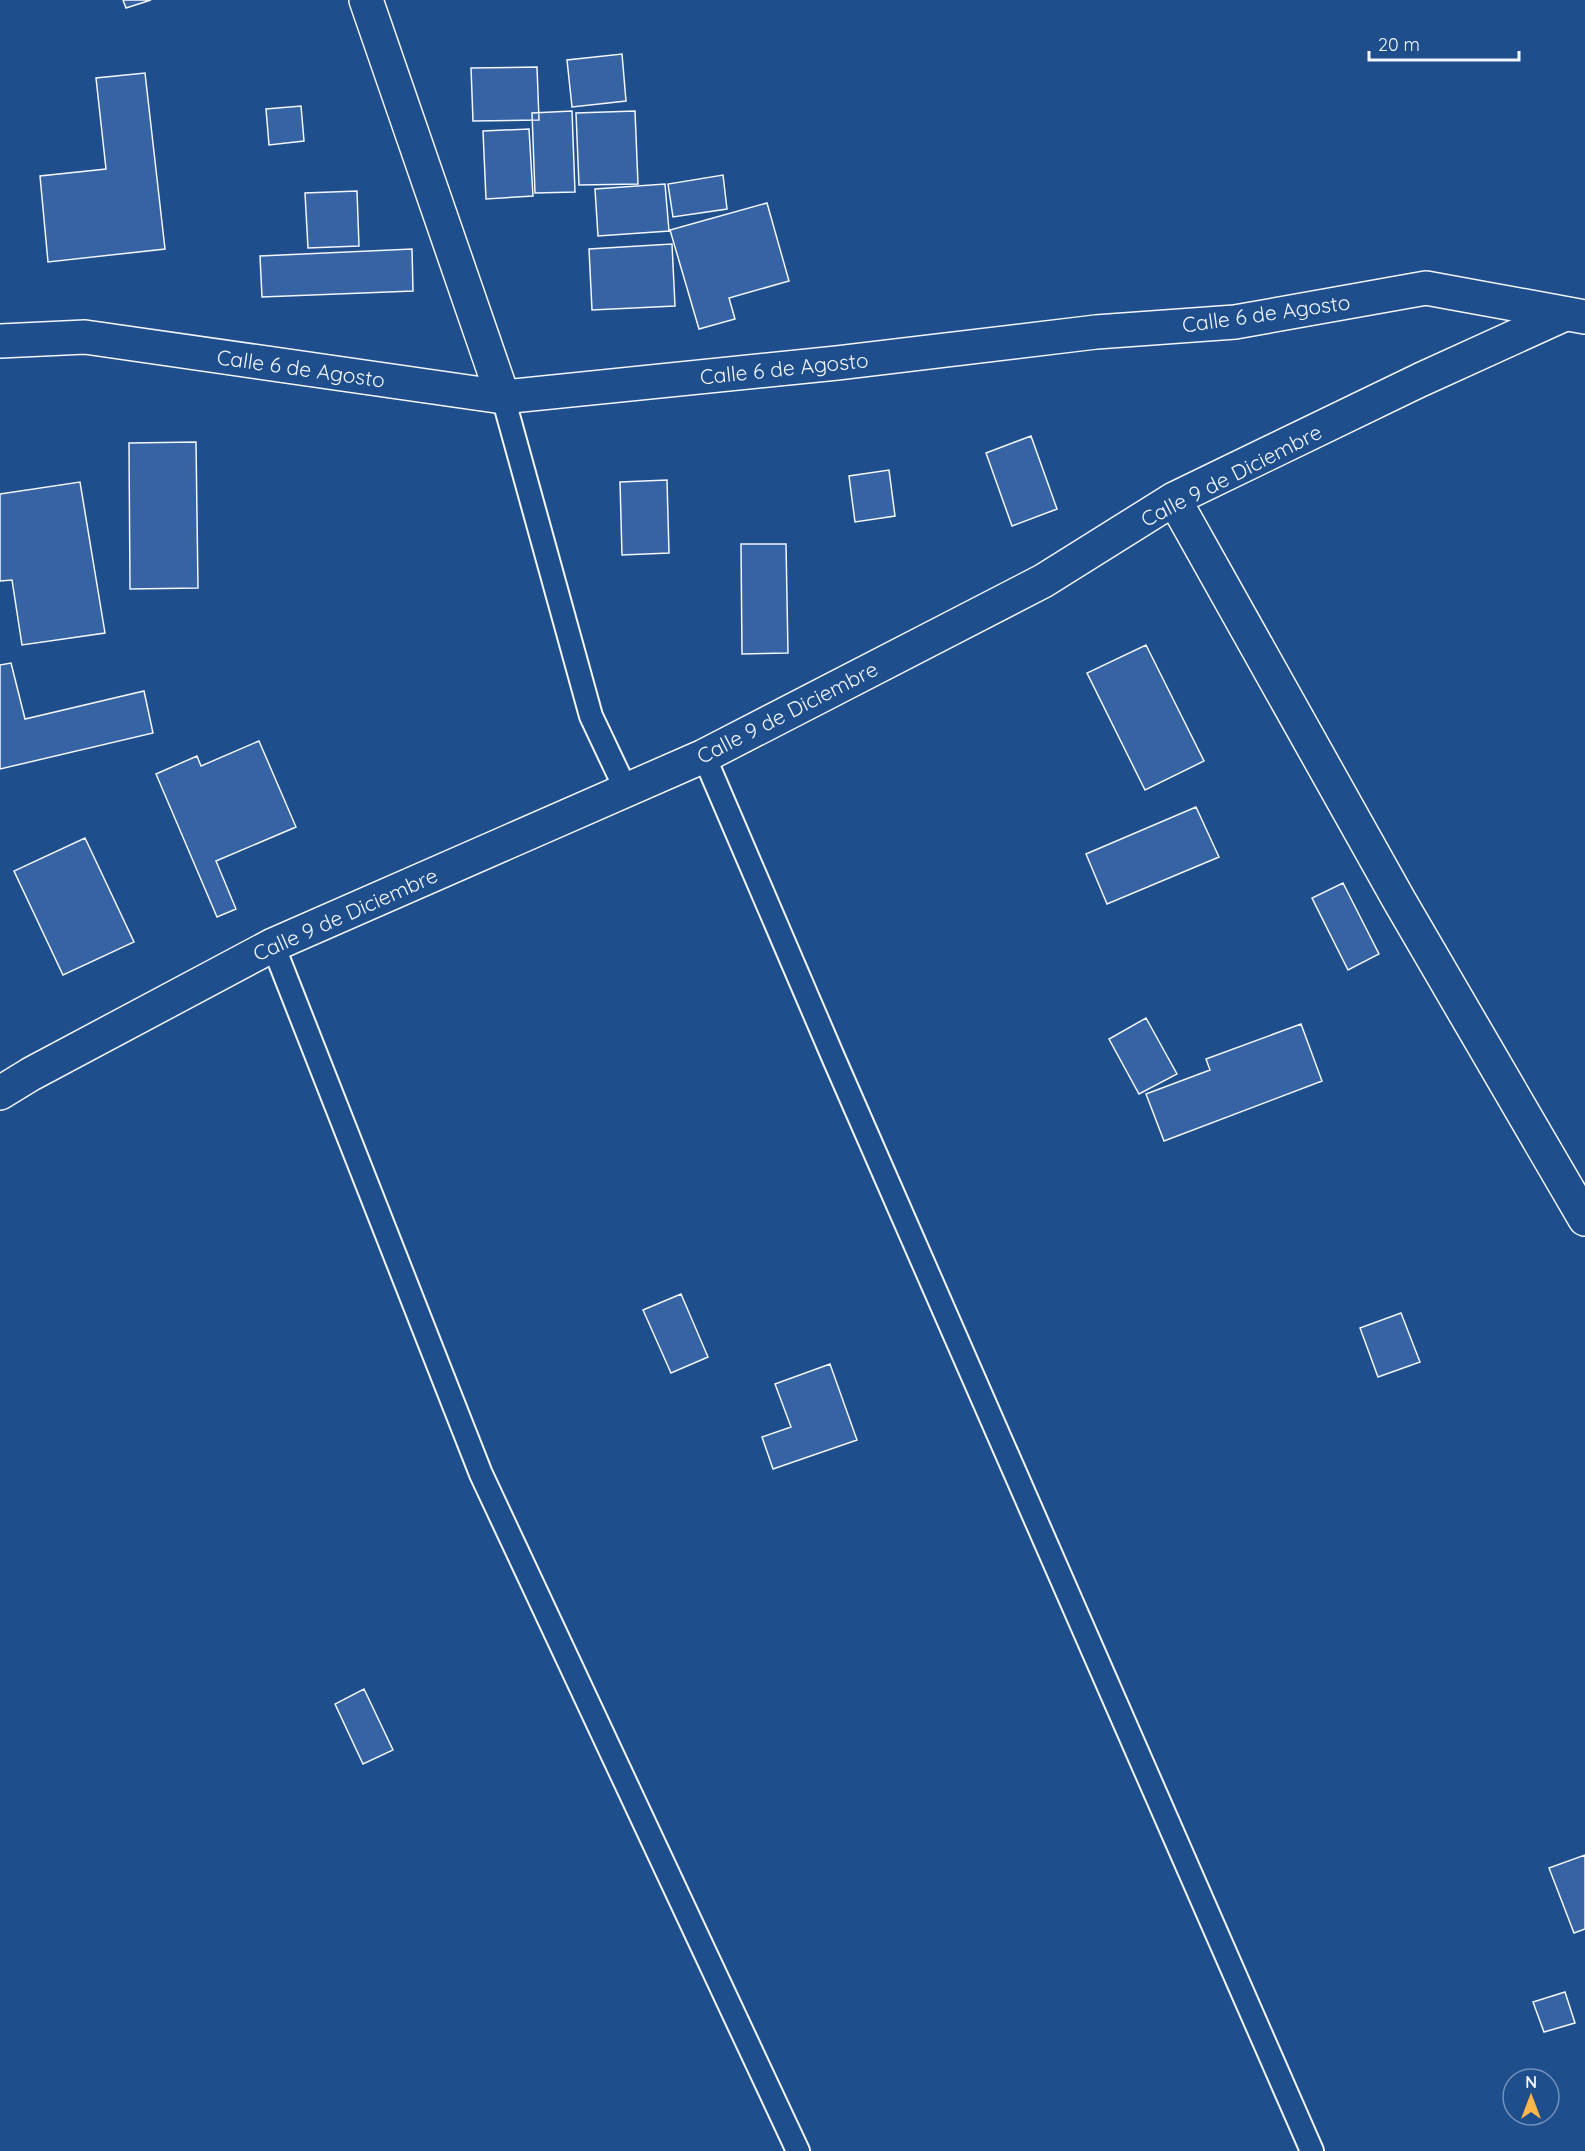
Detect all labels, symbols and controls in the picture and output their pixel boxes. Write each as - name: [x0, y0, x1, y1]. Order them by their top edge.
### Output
- scale bar: [1369, 24, 1519, 62]
- text: 20 m: [1378, 33, 1420, 56]
- street label: Calle 6 de Agosto: [1180, 288, 1352, 338]
- street label: Calle 6 de Agosto: [215, 343, 387, 393]
- street label: Calle 6 de Agosto: [698, 346, 870, 390]
- street label: Calle 9 de Diciembre: [1136, 418, 1326, 532]
- street label: Calle 9 de Diciembre: [692, 655, 882, 769]
- street label: Calle 9 de Diciembre: [249, 862, 441, 966]
- north arrow: [1501, 2067, 1561, 2127]
- text: N: [1525, 2072, 1537, 2092]

